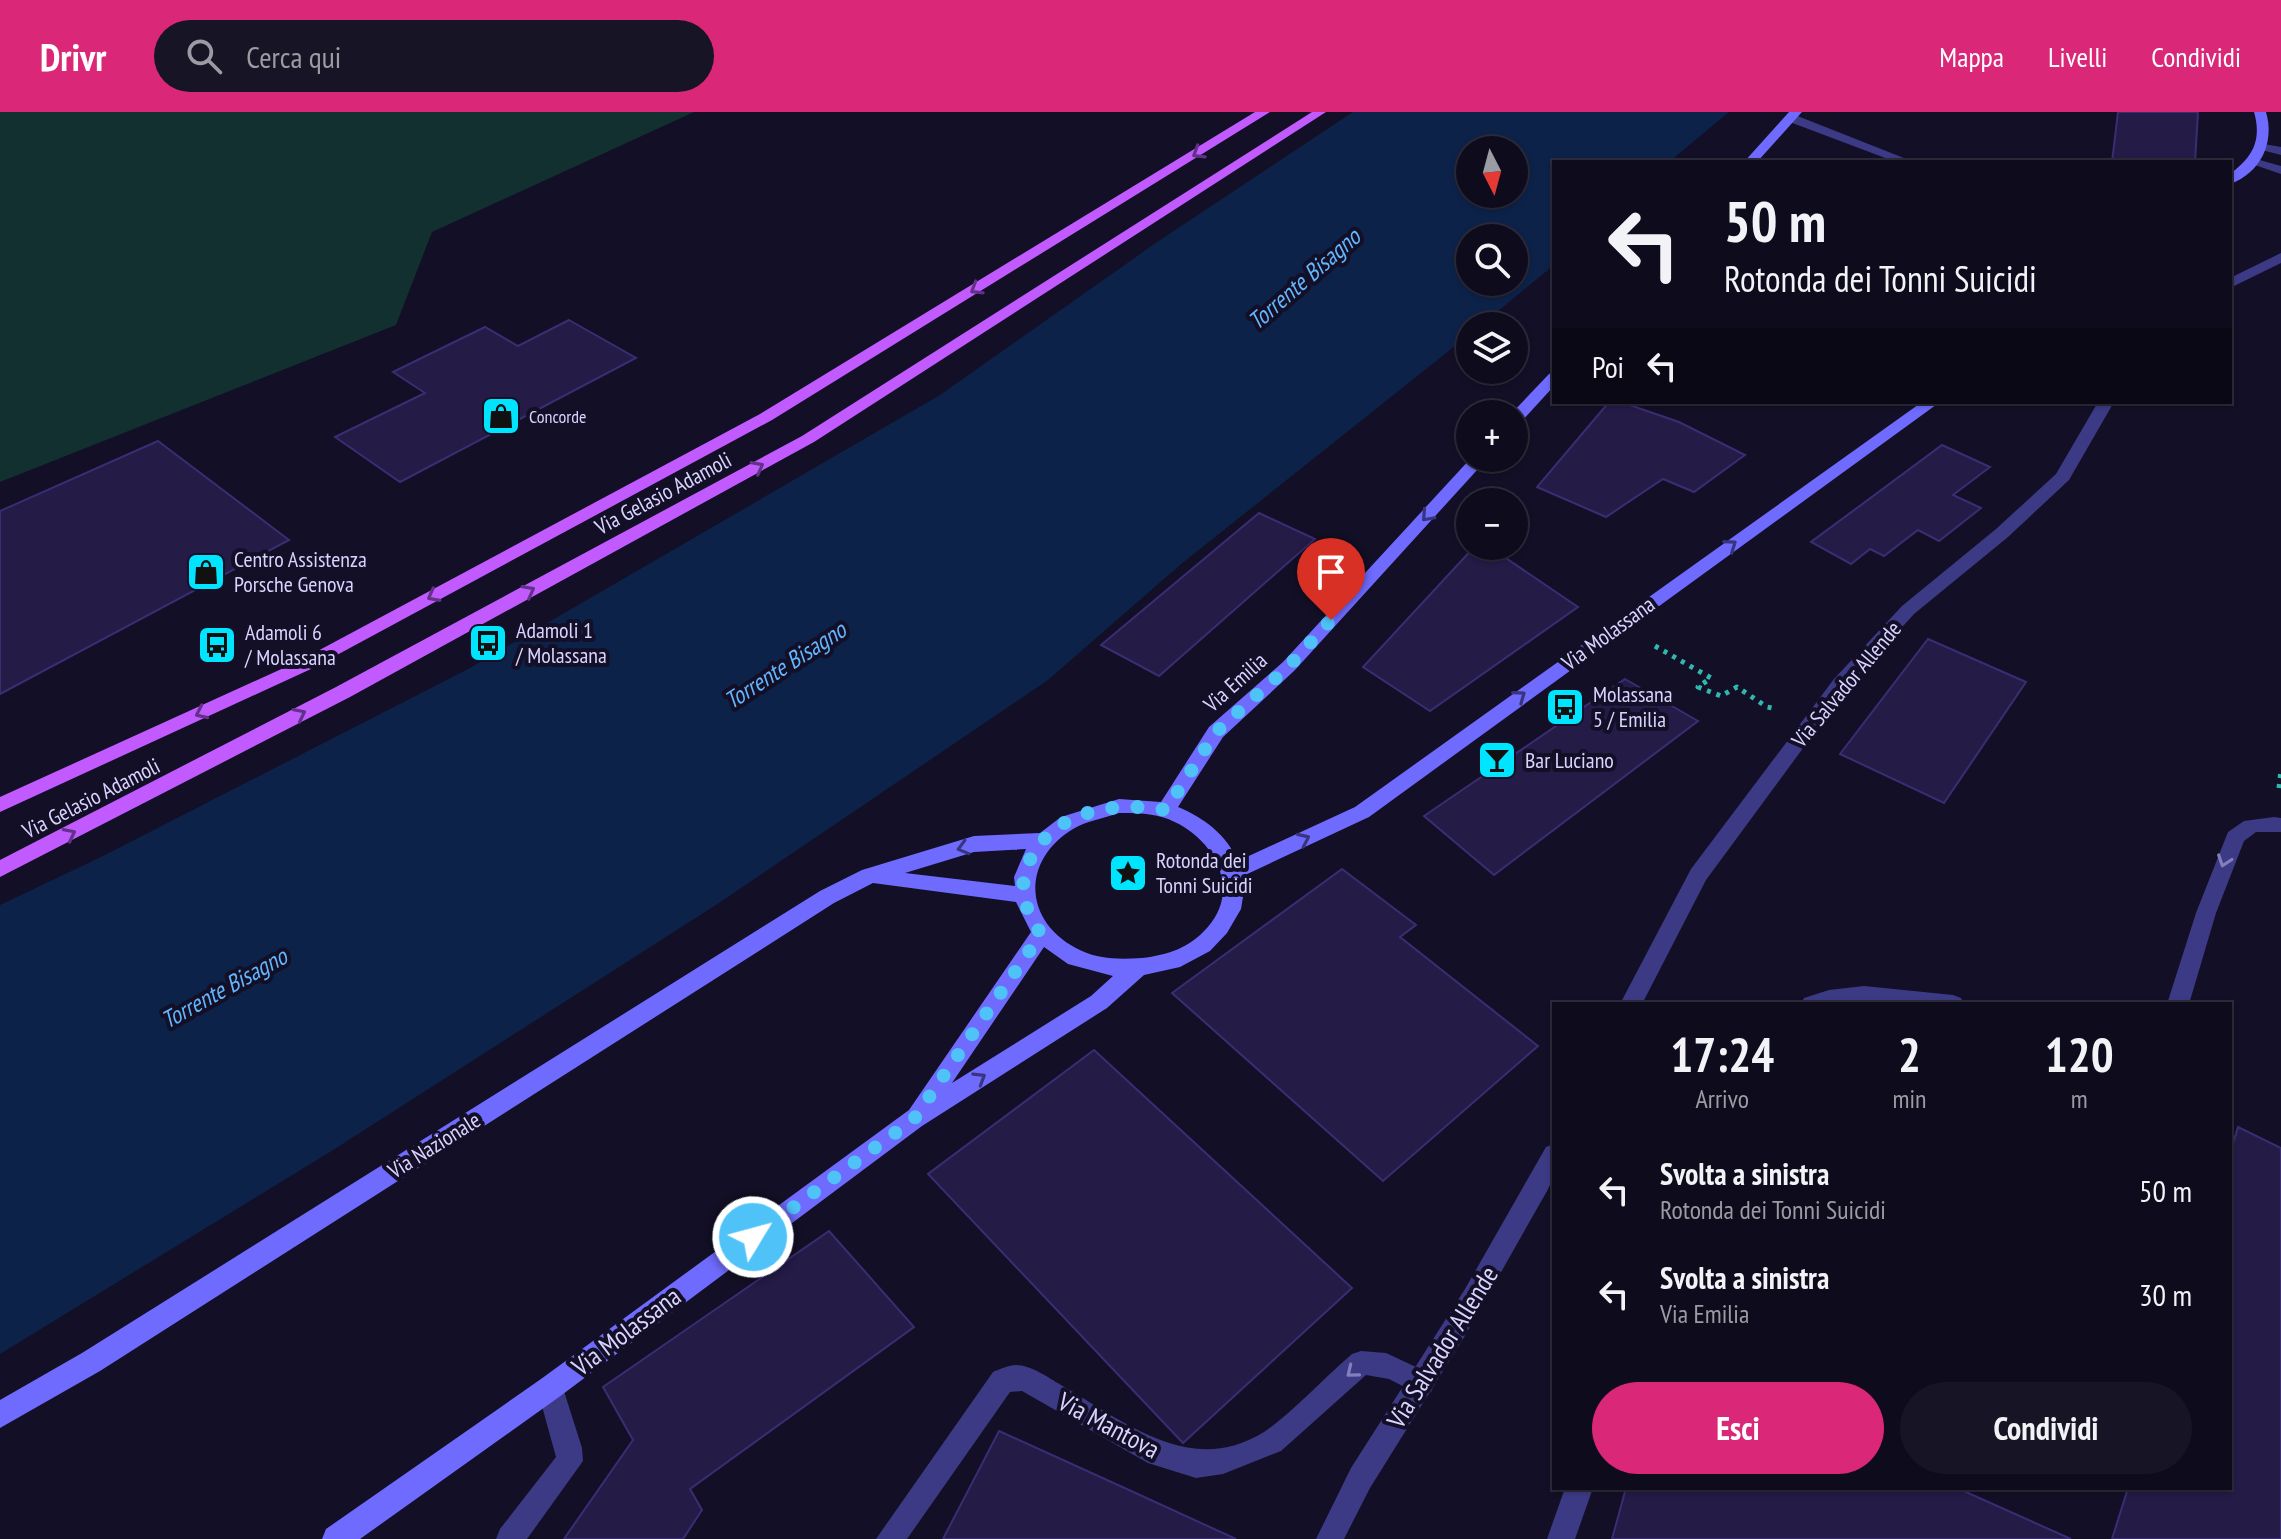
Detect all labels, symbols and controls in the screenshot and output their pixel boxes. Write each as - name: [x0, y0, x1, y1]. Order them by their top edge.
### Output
- search box: [154, 20, 714, 92]
- text: Drivr: [40, 32, 106, 81]
- icon: search: [182, 34, 226, 78]
- text: Cerca qui: [246, 37, 341, 76]
- text: Mappa: [1939, 38, 2004, 75]
- text: Livelli: [2048, 38, 2107, 75]
- text: Condividi: [2151, 38, 2241, 75]
- north arrow: [1456, 136, 1528, 208]
- map controls: [1456, 136, 1528, 560]
- one-way arrow: [1192, 143, 1206, 158]
- text: 50 m: [1724, 185, 1826, 257]
- icon: left: [1592, 192, 1696, 296]
- water label: Torrente Bisagno: [1241, 221, 1368, 336]
- button: search: [1456, 224, 1528, 296]
- text: Rotonda dei Tonni Suicidi: [1724, 255, 2037, 302]
- one-way arrow: [970, 279, 985, 295]
- button: layers: [1456, 312, 1528, 384]
- icon: left: [1640, 344, 1684, 388]
- text: Poi: [1592, 347, 1624, 386]
- shop icon: Concorde: [480, 395, 522, 437]
- button: +: [1456, 400, 1528, 472]
- place label: Concorde: [529, 405, 586, 428]
- street label: Via Gelasio Adamoli: [589, 445, 736, 541]
- one-way arrow: [750, 461, 764, 476]
- button: −: [1456, 488, 1528, 560]
- one-way arrow: [1422, 506, 1437, 521]
- pin: [1297, 538, 1365, 620]
- one-way arrow: [1723, 540, 1737, 555]
- place label: Centro Assistenza Porsche Genova: [234, 545, 367, 598]
- icon: arrive: [1309, 550, 1353, 594]
- shop icon: Centro Assistenza Porsche Genova: [185, 551, 227, 593]
- one-way arrow: [521, 585, 536, 600]
- one-way arrow: [427, 587, 441, 602]
- street label: Via Molassana: [1555, 590, 1660, 677]
- water label: Torrente Bisagno: [718, 613, 853, 716]
- street label: Via Salvador Allende: [1784, 615, 1907, 754]
- place label: Adamoli 1 / Molassana: [515, 616, 607, 669]
- place label: Adamoli 6 / Molassana: [244, 618, 336, 671]
- bus stop icon: Adamoli 1 / Molassana: [467, 622, 509, 664]
- bus stop icon: Adamoli 6 / Molassana: [196, 624, 238, 666]
- street label: Via Emilia: [1197, 646, 1272, 718]
- place label: Molassana 5 / Emilia: [1593, 680, 1673, 733]
- bus stop icon: Molassana 5 / Emilia: [1544, 686, 1586, 728]
- one-way arrow: [1512, 692, 1526, 706]
- one-way arrow: [195, 703, 209, 719]
- one-way arrow: [292, 708, 307, 723]
- bar icon: Bar Luciano: [1476, 739, 1518, 781]
- place label: Bar Luciano: [1525, 746, 1614, 774]
- street label: Via Gelasio Adamoli: [17, 751, 164, 845]
- one-way arrow: [61, 828, 76, 843]
- one-way arrow: [1296, 833, 1310, 849]
- one-way arrow: [957, 838, 971, 855]
- place label: Rotonda dei Tonni Suicidi: [1156, 846, 1252, 899]
- place icon: Rotonda dei Tonni Suicidi: [1107, 852, 1149, 894]
- one-way arrow: [2217, 854, 2233, 868]
- water label: Torrente Bisagno: [156, 940, 294, 1035]
- text: 17:24: [1670, 1023, 1774, 1085]
- text: 2: [1898, 1023, 1921, 1085]
- text: 120: [2045, 1023, 2114, 1085]
- one-way arrow: [971, 1072, 986, 1087]
- text: Arrivo: [1695, 1082, 1749, 1115]
- text: min: [1892, 1082, 1926, 1115]
- text: m: [2071, 1082, 2088, 1115]
- street label: Via Nazionale: [382, 1106, 485, 1185]
- text: Svolta a sinistra: [1660, 1154, 1829, 1193]
- icon: left: [1592, 1168, 1636, 1212]
- text: 50 m: [2139, 1171, 2192, 1210]
- text: Rotonda dei Tonni Suicidi: [1660, 1193, 1886, 1226]
- position arrow: [711, 1195, 795, 1279]
- text: Svolta a sinistra: [1660, 1258, 1829, 1297]
- street label: Via Salvador Allende: [1379, 1260, 1505, 1435]
- icon: left: [1592, 1272, 1636, 1316]
- text: 30 m: [2139, 1275, 2192, 1314]
- street label: Via Molassana: [564, 1279, 687, 1383]
- text: Via Emilia: [1660, 1297, 1749, 1330]
- one-way arrow: [1347, 1362, 1361, 1377]
- button: Esci: [1592, 1382, 1884, 1474]
- button: Condividi: [1900, 1382, 2192, 1474]
- street label: Via Mantova: [1052, 1384, 1165, 1465]

